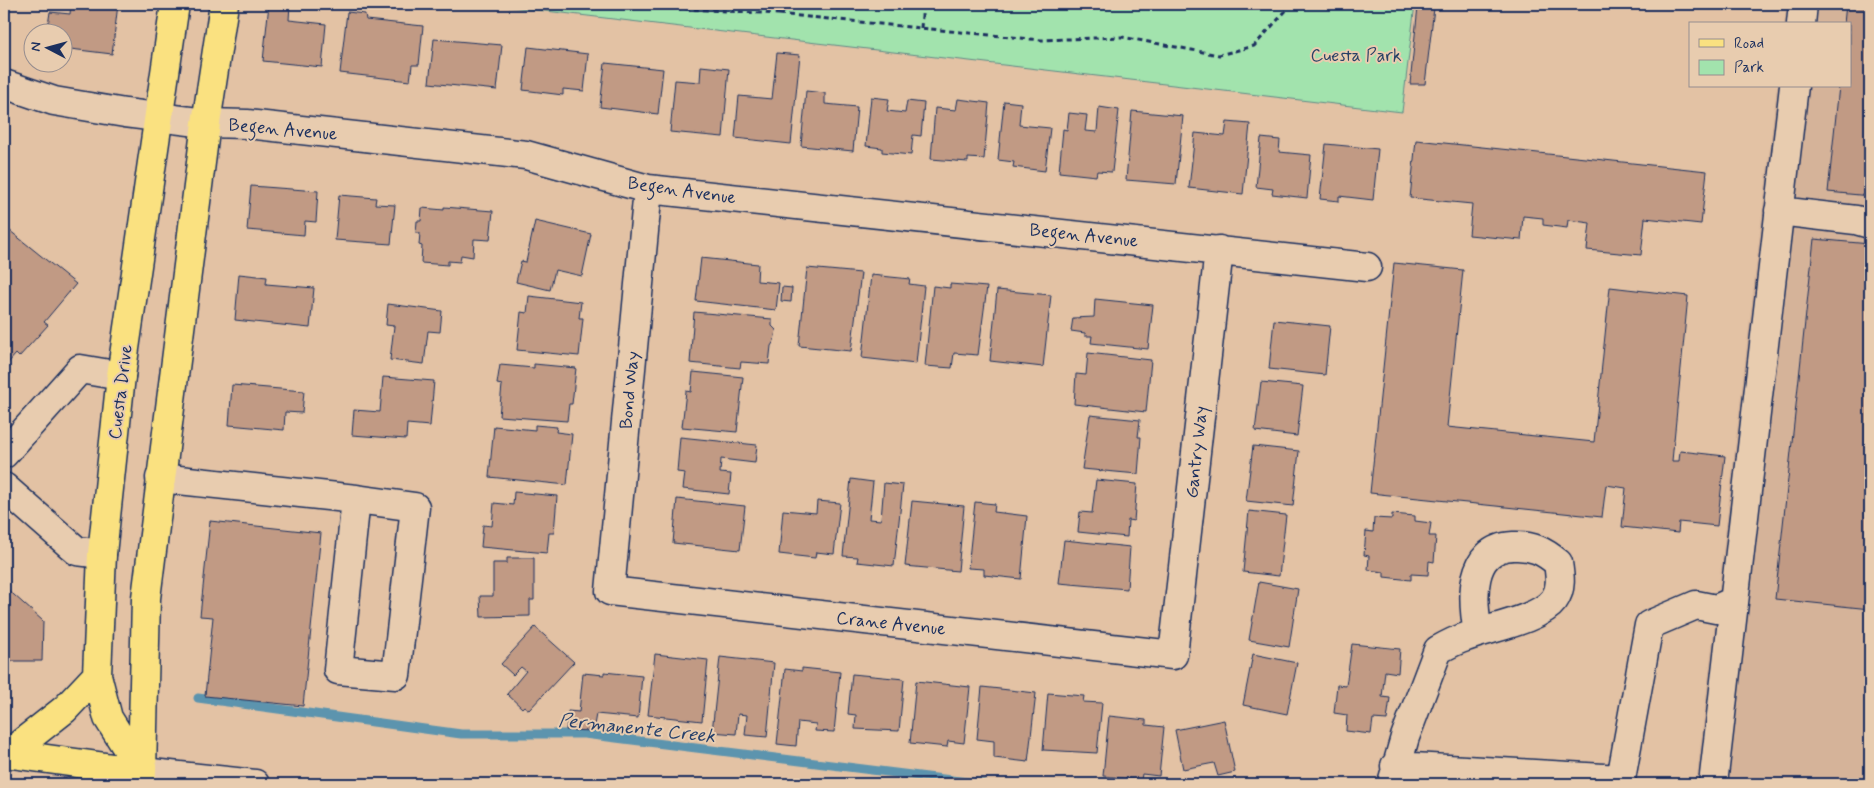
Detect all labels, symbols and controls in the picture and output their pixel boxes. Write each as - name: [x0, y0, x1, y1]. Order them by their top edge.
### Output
- north arrow: [22, 22, 72, 72]
- legend: [1689, 22, 1852, 88]
- text: Road: [1734, 34, 1764, 54]
- text: N: [27, 41, 46, 52]
- park label: Cuesta Park: [1310, 44, 1402, 68]
- text: Park: [1734, 58, 1764, 78]
- street label: Begen Avenue: [227, 113, 338, 149]
- street label: Begen Avenue: [626, 172, 738, 212]
- street label: Begen Avenue: [1028, 218, 1139, 256]
- street label: Cuesta Drive: [103, 343, 139, 441]
- street label: Bond Way: [615, 350, 645, 430]
- street label: Gantry Way: [1180, 405, 1214, 499]
- street label: Crane Avenue: [835, 606, 947, 642]
- water label: Permanente Creek: [557, 708, 717, 749]

